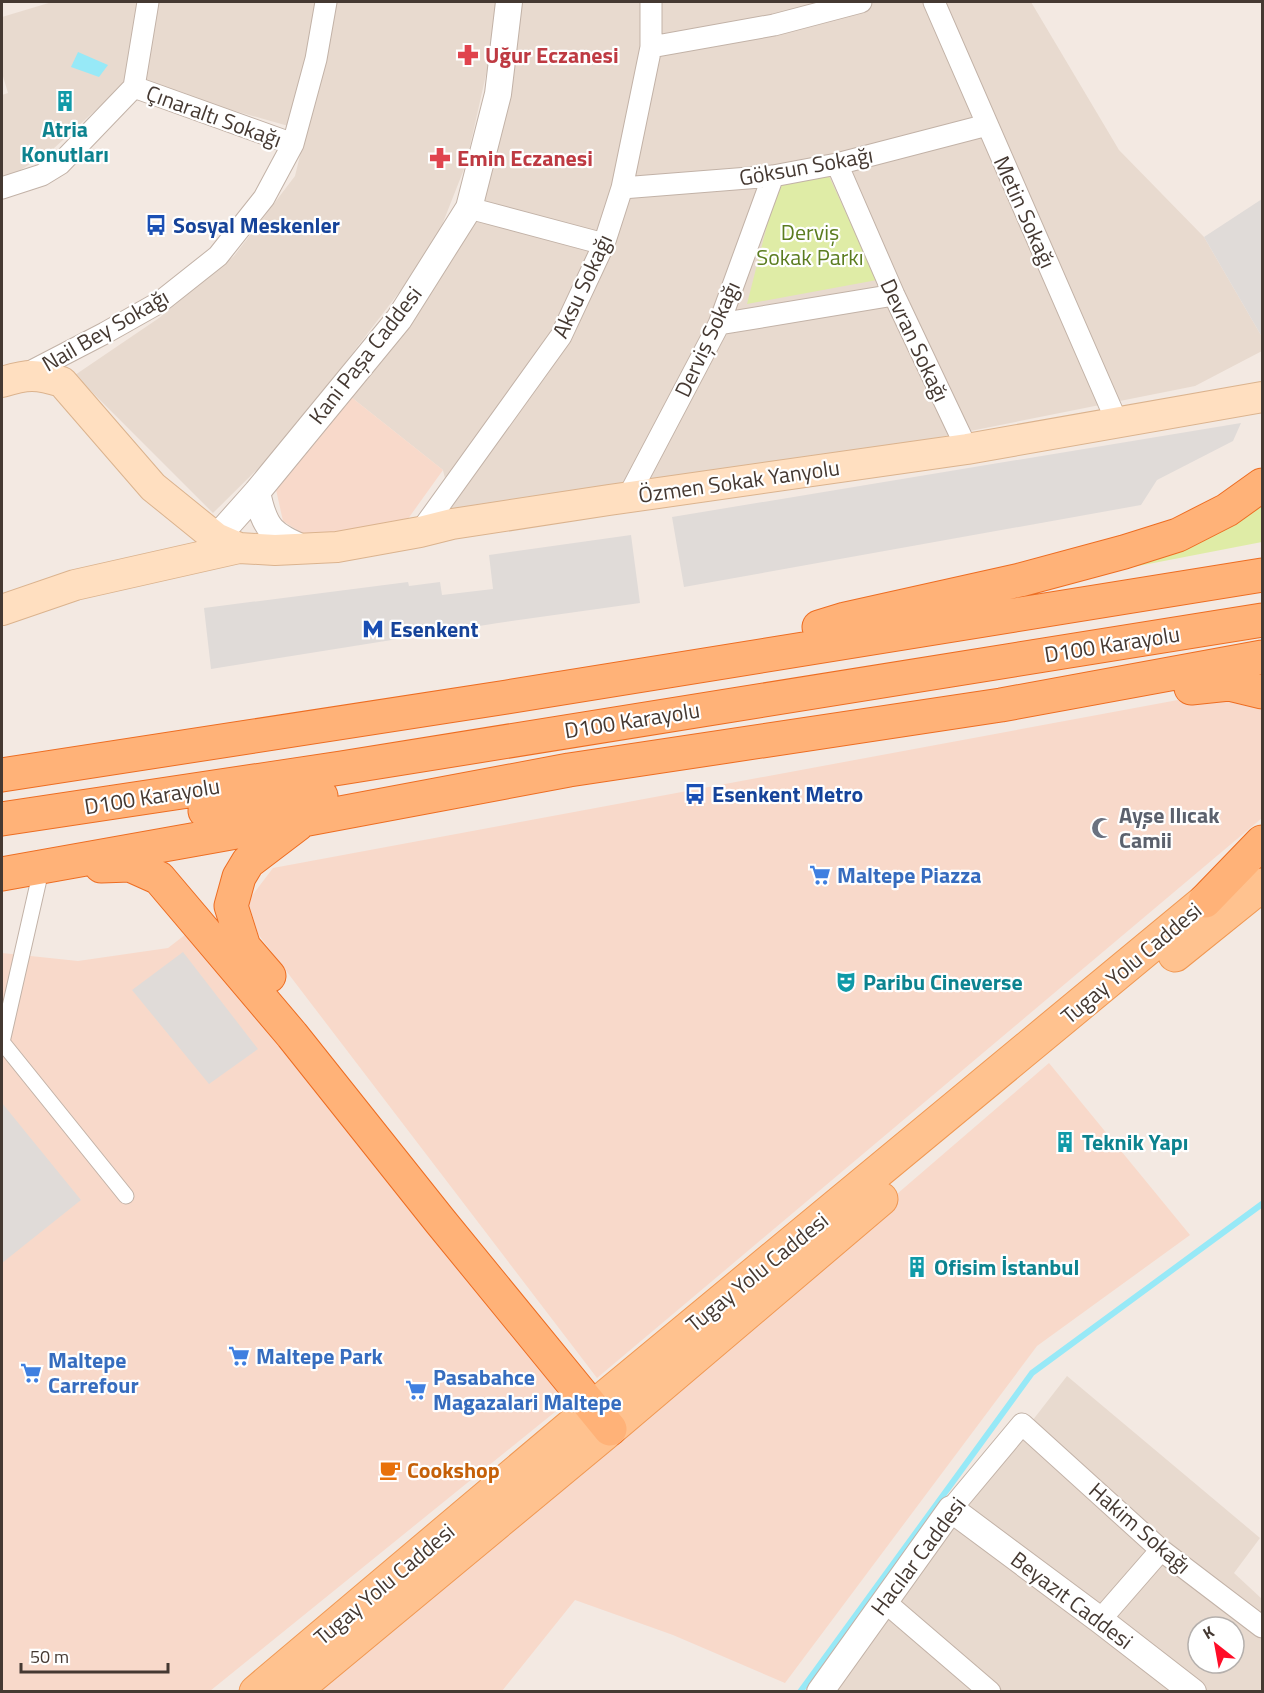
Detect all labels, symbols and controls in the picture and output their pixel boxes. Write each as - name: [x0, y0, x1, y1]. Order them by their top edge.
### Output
- place label: Uğur Eczanesi: [485, 38, 619, 72]
- pharmacy icon: Uğur Eczanesi: [456, 43, 480, 67]
- street label: Çınaraltı Sokağı: [142, 76, 286, 156]
- building icon: Atria Konutları: [53, 89, 77, 113]
- place label: Atria Konutları: [21, 112, 109, 171]
- street label: Göksun Sokağı: [736, 137, 876, 195]
- place label: Emin Eczanesi: [457, 141, 593, 175]
- pharmacy icon: Emin Eczanesi: [428, 146, 452, 170]
- street label: Metin Sokağı: [985, 150, 1065, 274]
- place label: Sosyal Meskenler: [173, 208, 340, 242]
- bus stop icon: Sosyal Meskenler: [144, 213, 168, 237]
- park label: Derviş Sokak Parkı: [756, 215, 864, 274]
- street label: Aksu Sokağı: [543, 228, 621, 344]
- street label: Devran Sokağı: [872, 273, 958, 407]
- street label: Derviş Sokağı: [665, 275, 749, 403]
- street label: Kani Paşa Caddesi: [300, 279, 430, 431]
- street label: Nail Bey Sokağı: [35, 280, 175, 380]
- street label: Özmen Sokak Yanyolu: [636, 450, 842, 512]
- place label: Esenkent: [390, 612, 478, 646]
- metro station icon: Esenkent: [361, 617, 385, 641]
- street label: D100 Karayolu: [1042, 617, 1182, 671]
- street label: D100 Karayolu: [562, 693, 702, 747]
- street label: D100 Karayolu: [82, 769, 222, 823]
- place label: Esenkent Metro: [712, 777, 863, 811]
- bus stop icon: Esenkent Metro: [683, 782, 707, 806]
- place label: Ayşe Ilıcak Camii: [1119, 798, 1220, 857]
- mosque icon: Ayşe Ilıcak Camii: [1090, 816, 1114, 840]
- place label: Maltepe Piazza: [837, 858, 981, 892]
- supermarket icon: Maltepe Piazza: [808, 863, 832, 887]
- street label: Tugay Yolu Caddesi: [1053, 894, 1209, 1032]
- place label: Paribu Cineverse: [863, 965, 1023, 999]
- theatre icon: Paribu Cineverse: [834, 970, 858, 994]
- place label: Teknik Yapı: [1082, 1125, 1188, 1159]
- building icon: Teknik Yapı: [1053, 1130, 1077, 1154]
- street label: Tugay Yolu Caddesi: [678, 1204, 836, 1340]
- place label: Ofisim İstanbul: [934, 1250, 1079, 1284]
- building icon: Ofisim İstanbul: [905, 1255, 929, 1279]
- place label: Maltepe Park: [256, 1339, 384, 1373]
- place label: Maltepe Carrefour: [48, 1343, 139, 1402]
- supermarket icon: Maltepe Park: [227, 1344, 251, 1368]
- place label: Pasabahce Magazalari Maltepe: [433, 1360, 622, 1419]
- supermarket icon: Maltepe Carrefour: [19, 1361, 43, 1385]
- supermarket icon: Pasabahce Magazalari Maltepe: [404, 1378, 428, 1402]
- place label: Cookshop: [407, 1453, 500, 1487]
- cafe icon: Cookshop: [378, 1458, 402, 1482]
- street label: Hakim Sokağı: [1081, 1474, 1199, 1582]
- street label: Hacılar Caddesi: [862, 1489, 974, 1623]
- street label: Tugay Yolu Caddesi: [306, 1515, 462, 1653]
- street label: Beyazıt Caddesi: [1004, 1543, 1140, 1657]
- north arrow: [1186, 1615, 1246, 1675]
- text: K: [1198, 1619, 1219, 1645]
- scale bar: [21, 1636, 168, 1674]
- text: 50 m: [30, 1643, 69, 1670]

